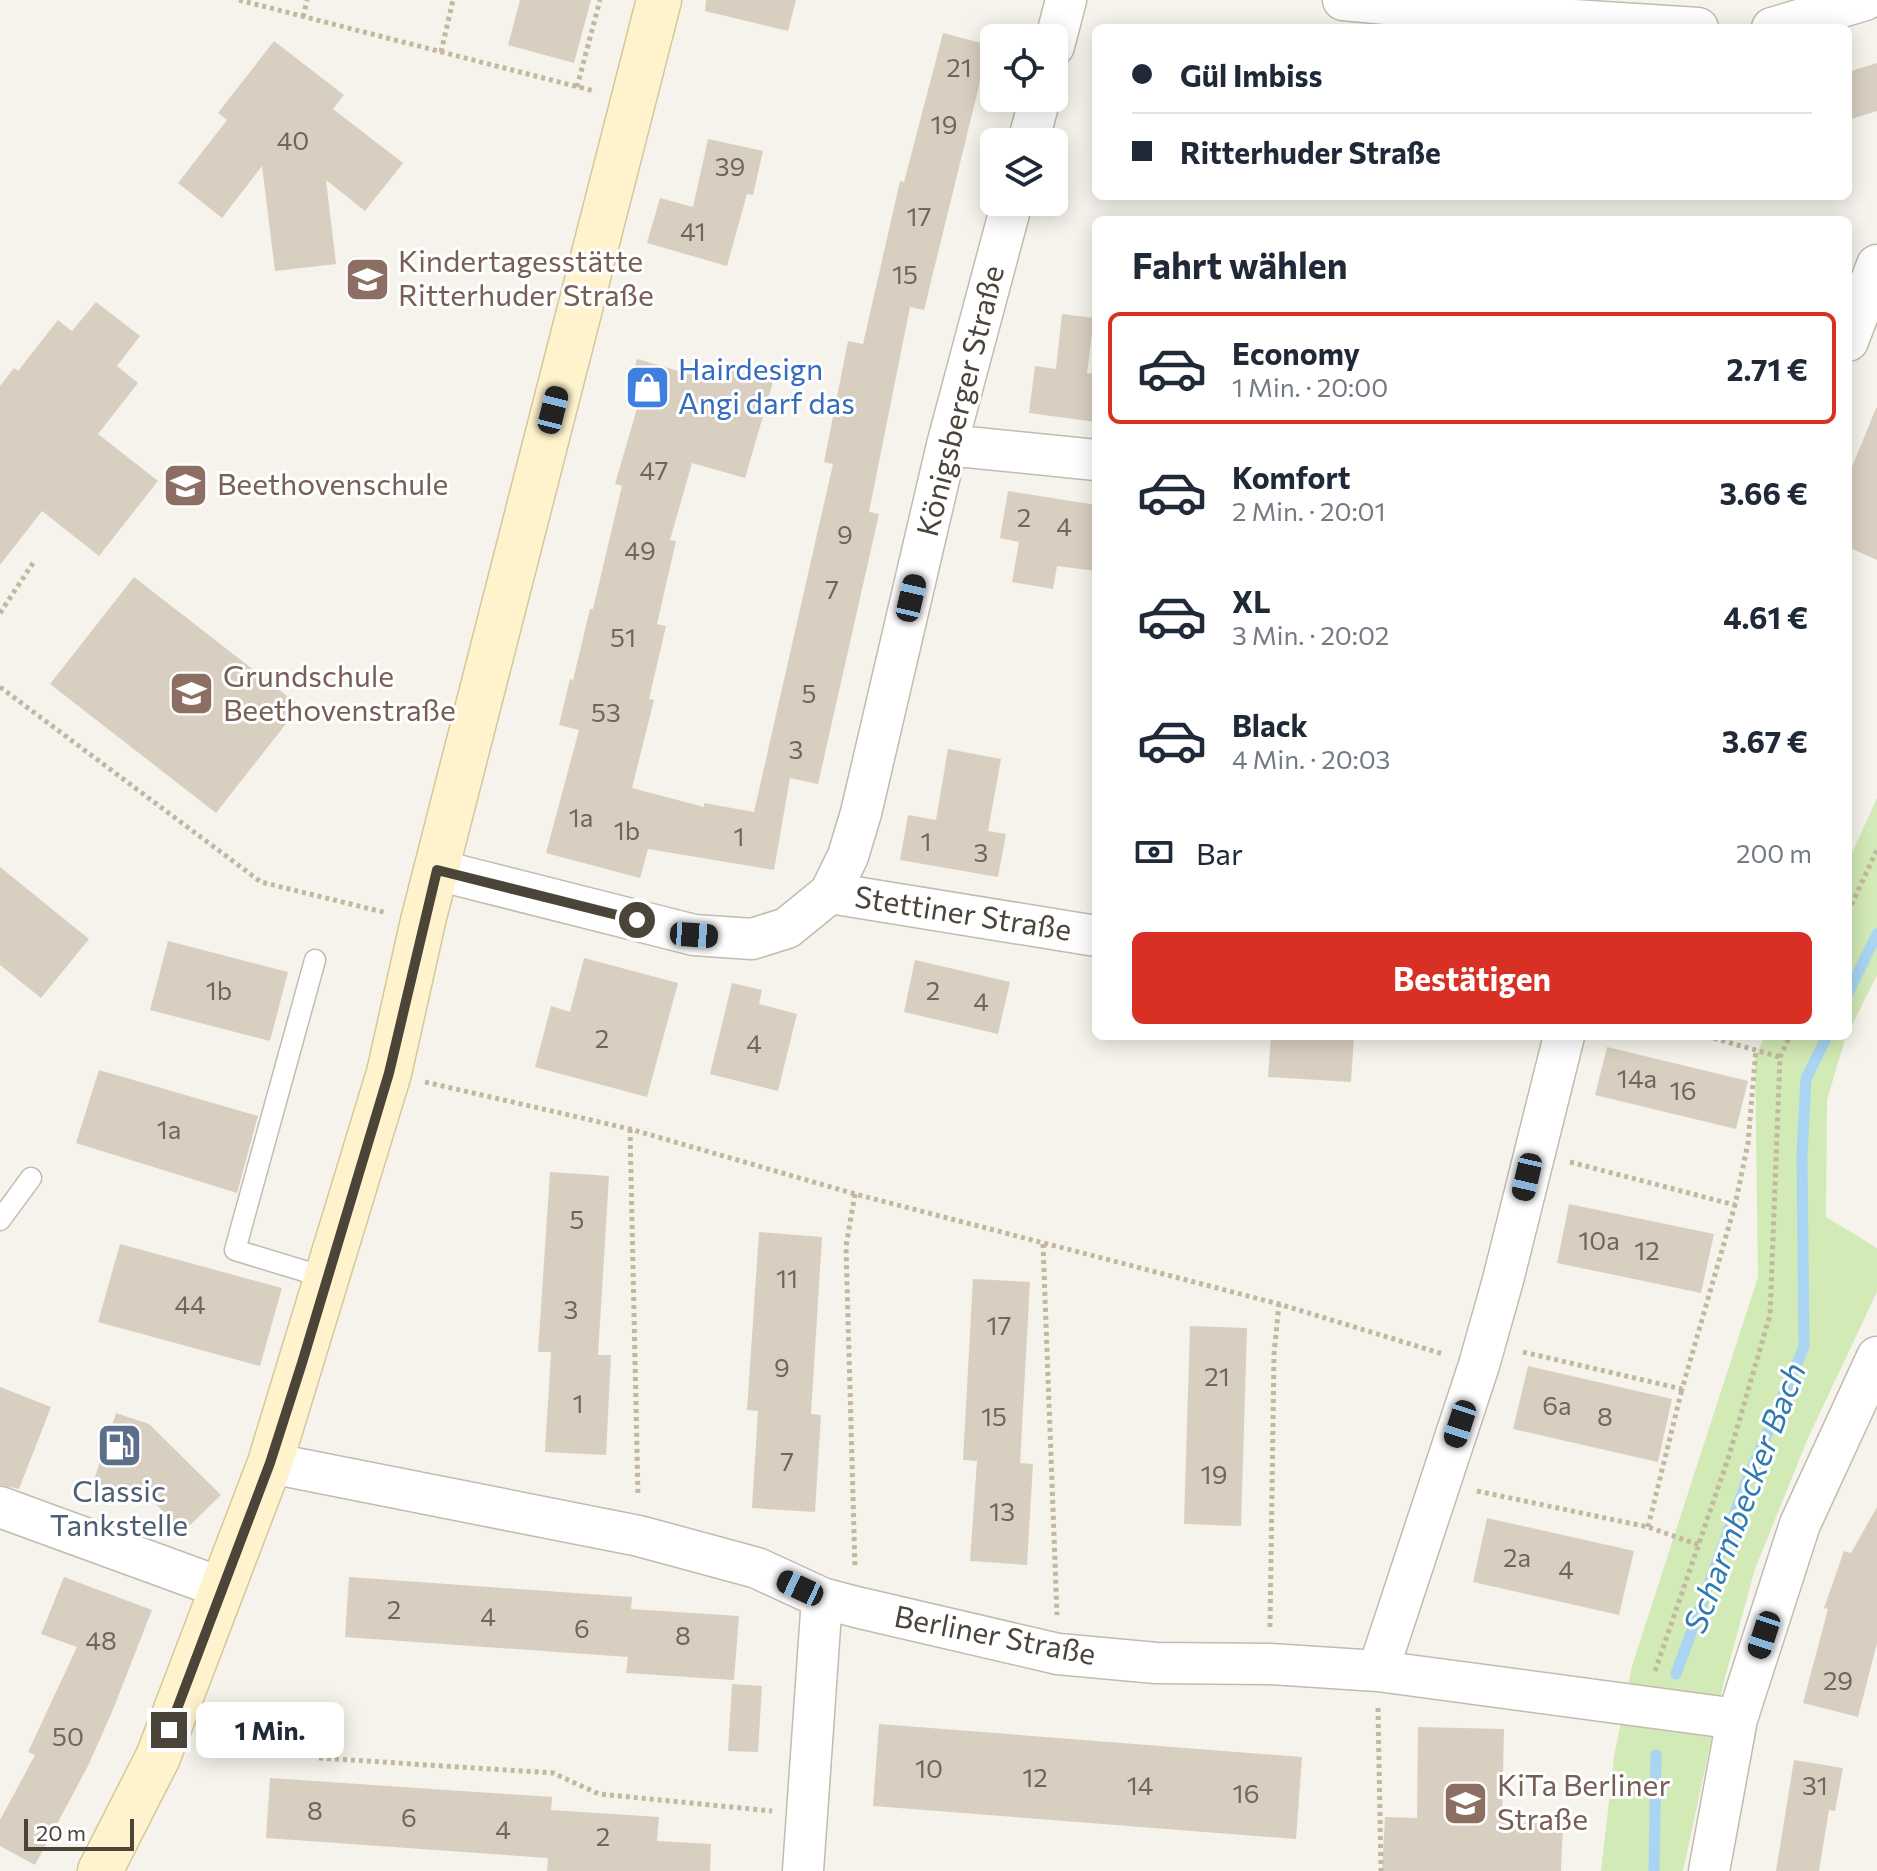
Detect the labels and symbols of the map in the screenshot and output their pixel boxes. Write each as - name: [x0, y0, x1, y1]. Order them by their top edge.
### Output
- house number: 21: [946, 51, 972, 82]
- house number: 19: [931, 108, 957, 139]
- house number: 40: [277, 124, 309, 155]
- house number: 39: [715, 150, 745, 181]
- house number: 17: [907, 200, 931, 231]
- house number: 41: [680, 215, 706, 246]
- place label: Kindertagesstätte Ritterhuder Straße: [398, 241, 654, 312]
- school or university icon: Kindertagesstätte Ritterhuder Straße: [343, 255, 391, 303]
- house number: 15: [892, 258, 918, 289]
- street label: Königsberger Straße: [907, 261, 1010, 540]
- place label: Hairdesign Angi darf das: [678, 349, 855, 420]
- shop icon: Hairdesign Angi darf das: [623, 363, 671, 411]
- car: [536, 384, 570, 436]
- house number: 47: [640, 454, 668, 485]
- school or university icon: Beethovenschule: [162, 461, 210, 509]
- place label: Beethovenschule: [217, 464, 448, 501]
- house number: 2: [1017, 501, 1031, 532]
- house number: 4: [1056, 510, 1072, 541]
- house number: 9: [837, 518, 853, 549]
- house number: 49: [624, 534, 656, 565]
- car: [894, 572, 928, 624]
- house number: 7: [825, 573, 839, 604]
- house number: 51: [610, 621, 636, 652]
- place label: Grundschule Beethovenstraße: [223, 656, 456, 727]
- school or university icon: Grundschule Beethovenstraße: [168, 670, 216, 718]
- house number: 5: [802, 677, 816, 708]
- house number: 53: [591, 696, 621, 727]
- house number: 3: [789, 733, 803, 764]
- house number: 1a: [569, 801, 593, 832]
- house number: 1b: [614, 814, 640, 845]
- house number: 1: [733, 820, 745, 851]
- house number: 1: [920, 825, 932, 856]
- house number: 3: [974, 836, 988, 867]
- street label: Stettiner Straße: [852, 876, 1074, 947]
- route start: [619, 902, 655, 938]
- car: [669, 921, 719, 949]
- house number: 1b: [206, 974, 232, 1005]
- house number: 2: [926, 974, 940, 1005]
- house number: 4: [973, 985, 989, 1016]
- house number: 2: [595, 1022, 609, 1053]
- house number: 4: [746, 1027, 762, 1058]
- house number: 14a: [1617, 1062, 1657, 1093]
- house number: 16: [1670, 1074, 1696, 1105]
- house number: 1a: [157, 1113, 181, 1144]
- car: [1510, 1151, 1544, 1203]
- house number: 5: [570, 1203, 584, 1234]
- house number: 10a: [1578, 1224, 1620, 1255]
- house number: 12: [1634, 1234, 1660, 1265]
- house number: 11: [776, 1262, 798, 1293]
- house number: 44: [174, 1288, 206, 1319]
- house number: 3: [564, 1293, 578, 1324]
- house number: 17: [987, 1309, 1011, 1340]
- house number: 9: [774, 1351, 790, 1382]
- water label: Scharmbecker Bach: [1673, 1357, 1813, 1638]
- house number: 21: [1204, 1360, 1230, 1391]
- house number: 1: [572, 1387, 584, 1418]
- house number: 6a: [1542, 1389, 1572, 1420]
- car: [1441, 1397, 1479, 1451]
- house number: 15: [981, 1400, 1007, 1431]
- house number: 8: [1597, 1400, 1613, 1431]
- fuel station icon: Classic Tankstelle: [95, 1422, 143, 1470]
- house number: 7: [780, 1445, 794, 1476]
- house number: 19: [1201, 1458, 1227, 1489]
- place label: Classic Tankstelle: [50, 1471, 188, 1542]
- house number: 13: [989, 1495, 1015, 1526]
- house number: 2a: [1503, 1541, 1531, 1572]
- house number: 4: [1558, 1553, 1574, 1584]
- car: [773, 1567, 827, 1609]
- house number: 2: [387, 1593, 401, 1624]
- street label: Berliner Straße: [892, 1596, 1099, 1671]
- house number: 4: [480, 1600, 496, 1631]
- car: [1745, 1608, 1783, 1662]
- house number: 6: [574, 1612, 590, 1643]
- house number: 8: [675, 1619, 691, 1650]
- house number: 48: [85, 1624, 117, 1655]
- house number: 29: [1823, 1664, 1853, 1695]
- callout: 1 Min.: [197, 1702, 345, 1758]
- route end: [151, 1712, 187, 1748]
- house number: 50: [52, 1720, 84, 1751]
- house number: 10: [915, 1752, 943, 1783]
- house number: 12: [1022, 1761, 1048, 1792]
- place label: KiTa Berliner Straße: [1497, 1765, 1670, 1836]
- house number: 14: [1127, 1769, 1153, 1800]
- house number: 31: [1802, 1769, 1828, 1800]
- house number: 16: [1233, 1777, 1259, 1808]
- school or university icon: KiTa Berliner Straße: [1442, 1779, 1490, 1827]
- house number: 8: [307, 1794, 323, 1825]
- house number: 6: [401, 1801, 417, 1832]
- house number: 4: [495, 1813, 511, 1844]
- scale bar: [24, 1815, 134, 1851]
- house number: 2: [596, 1820, 610, 1851]

